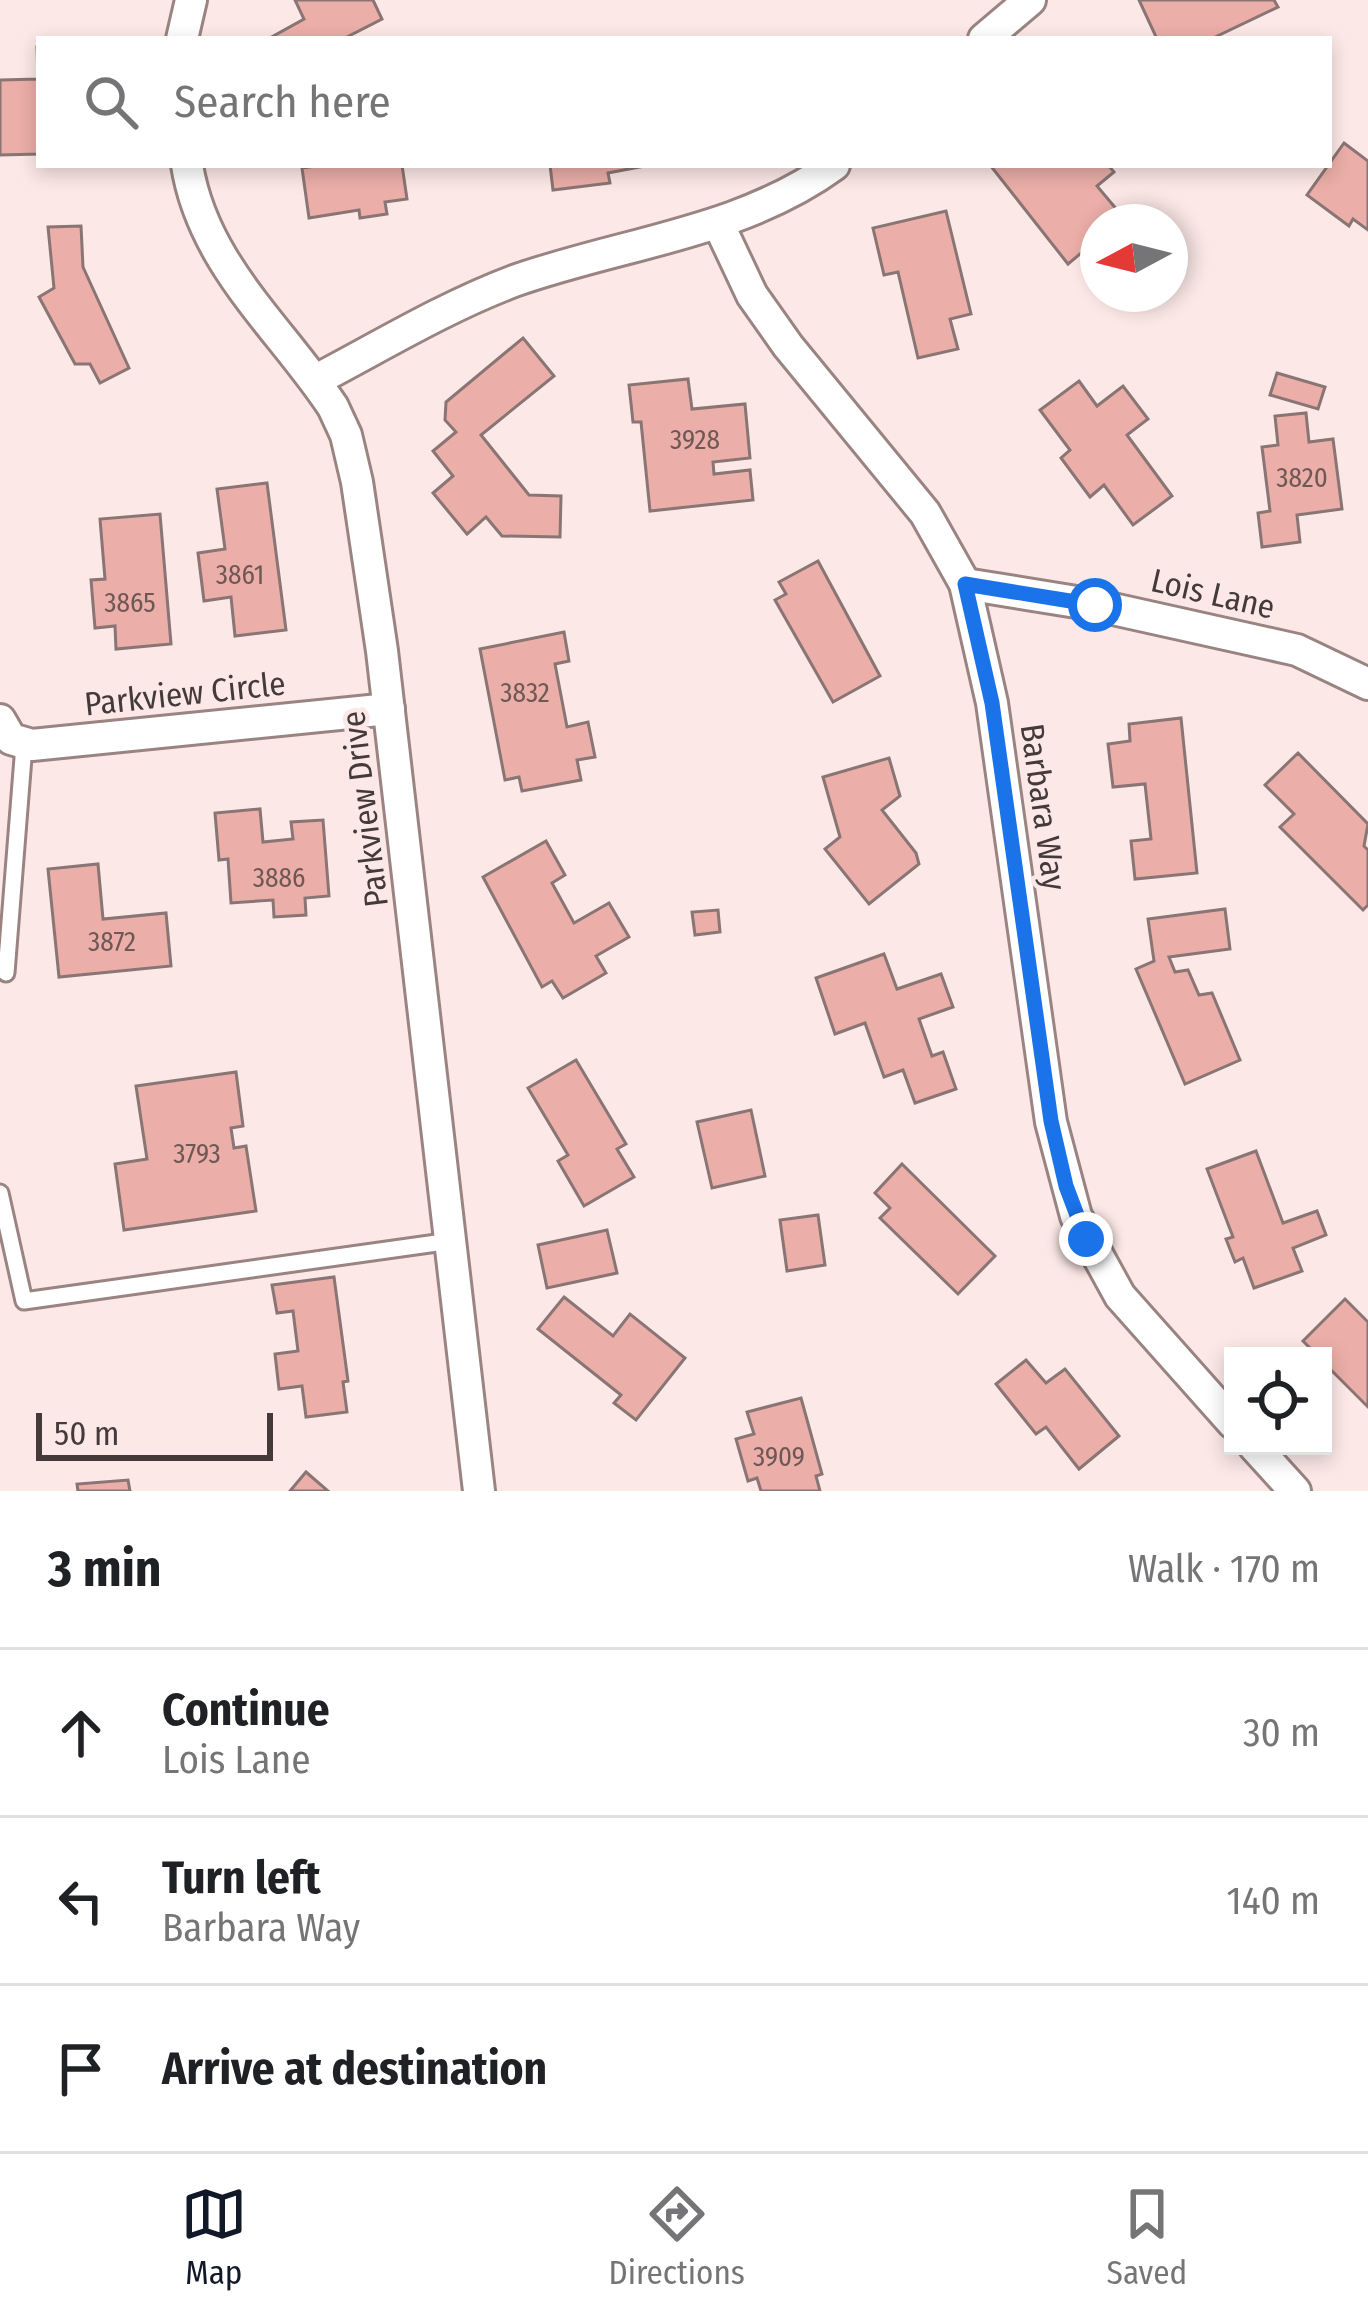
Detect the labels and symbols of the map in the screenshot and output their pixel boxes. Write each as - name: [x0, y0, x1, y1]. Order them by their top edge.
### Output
- north arrow: [1080, 204, 1188, 312]
- house number: 3928: [670, 424, 720, 456]
- house number: 3820: [1276, 462, 1328, 494]
- house number: 3861: [216, 559, 264, 591]
- street label: Lois Lane: [1147, 560, 1279, 628]
- route start: [1068, 578, 1122, 632]
- house number: 3865: [104, 587, 156, 619]
- street label: Parkview Circle: [82, 664, 288, 724]
- house number: 3832: [500, 677, 550, 709]
- street label: Parkview Drive: [333, 709, 397, 909]
- street label: Barbara Way: [1012, 721, 1075, 893]
- house number: 3886: [253, 862, 305, 894]
- house number: 3872: [88, 926, 136, 958]
- house number: 3793: [173, 1138, 221, 1170]
- route end: [1059, 1212, 1113, 1266]
- scale bar: [36, 1407, 273, 1460]
- house number: 3909: [753, 1441, 805, 1473]

